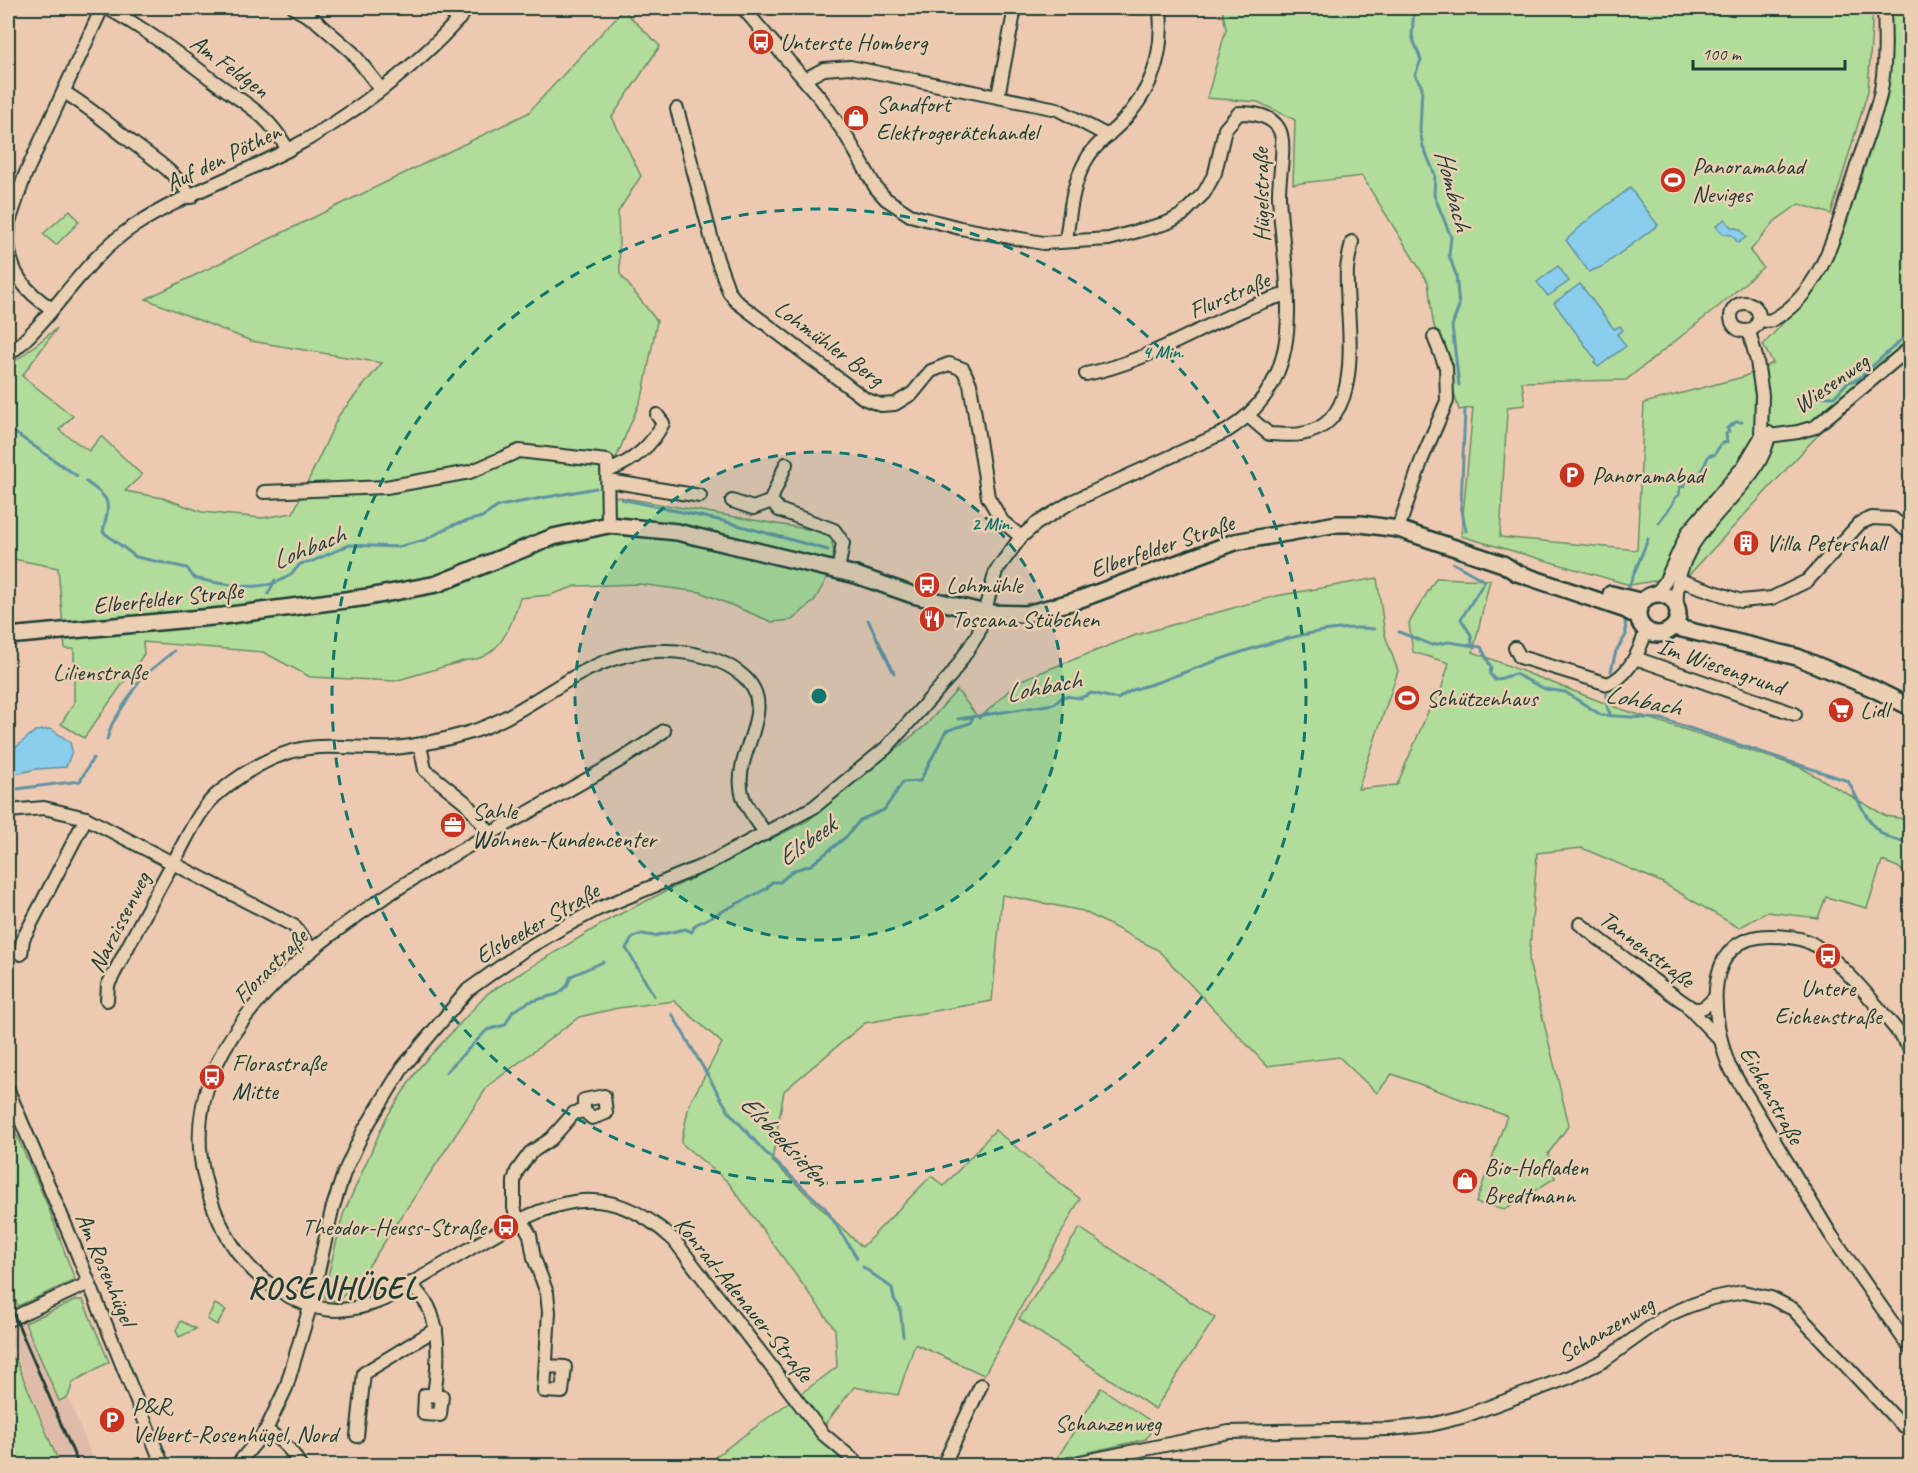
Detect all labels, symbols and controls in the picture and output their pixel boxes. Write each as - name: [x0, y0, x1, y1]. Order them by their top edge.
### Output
- street label: Am Feldgen: [185, 27, 275, 105]
- bus stop icon: Unterste Homberg: [746, 27, 776, 57]
- place label: Unterste Homberg: [780, 27, 929, 57]
- scale bar: [1693, 33, 1844, 71]
- text: 100 m: [1702, 43, 1743, 65]
- place label: Sandfort Elektrogerätehandel: [876, 89, 1042, 147]
- shop icon: Sandfort Elektrogerätehandel: [841, 103, 871, 133]
- street label: Auf den Pöthen: [160, 116, 287, 198]
- street label: Hügelstraße: [1245, 145, 1277, 243]
- water label: Hombach: [1428, 146, 1480, 236]
- place label: Panoramabad Neviges: [1692, 151, 1807, 209]
- sports icon: Panoramabad Neviges: [1658, 165, 1688, 195]
- street label: Flurstraße: [1184, 264, 1276, 325]
- street label: Lohmühler Berg: [768, 293, 892, 394]
- text: 4 Min.: [1142, 341, 1184, 363]
- street label: Wiesenweg: [1787, 345, 1876, 420]
- parking icon: Panoramabad: [1557, 460, 1587, 490]
- place label: Panoramabad: [1592, 460, 1707, 490]
- street label: Elberfelder Straße: [1086, 507, 1240, 585]
- text: 2 Min.: [971, 513, 1013, 535]
- water label: Lohbach: [267, 517, 351, 577]
- building icon: Villa Petershall: [1731, 528, 1761, 558]
- place label: Villa Petershall: [1766, 528, 1890, 558]
- bus stop icon: Lohmühle: [912, 570, 942, 600]
- place label: Lohmühle: [946, 570, 1025, 600]
- street label: Elberfelder Straße: [92, 575, 246, 621]
- restaurant icon: Toscana Stübchen: [917, 604, 947, 634]
- place label: Toscana Stübchen: [952, 604, 1101, 634]
- street label: Im Wiesengrund: [1654, 630, 1792, 703]
- park label: Lilienstraße: [53, 657, 150, 687]
- water label: Lohbach: [1003, 663, 1085, 710]
- water label: Lohbach: [1603, 677, 1685, 724]
- sports icon: Schützenhaus: [1392, 683, 1422, 713]
- place label: Schützenhaus: [1426, 683, 1539, 713]
- centre of rings: [809, 686, 829, 706]
- supermarket icon: Lidl: [1826, 695, 1856, 725]
- place label: Lidl: [1860, 695, 1892, 725]
- place label: Sahle Wohnen-Kundencenter: [472, 796, 658, 854]
- water label: Elsbeek: [770, 806, 846, 874]
- office icon: Sahle Wohnen-Kundencenter: [438, 810, 468, 840]
- street label: Narzissenweg: [81, 865, 158, 977]
- street label: Elsbeeker Straße: [470, 874, 606, 970]
- street label: Tannenstraße: [1593, 903, 1702, 996]
- street label: Florastraße: [226, 921, 315, 1010]
- bus stop icon: Untere Eichenstraße: [1813, 941, 1843, 971]
- place label: Untere Eichenstraße: [1774, 973, 1884, 1031]
- street label: Eichenstraße: [1733, 1041, 1812, 1151]
- place label: Florastraße Mitte: [232, 1048, 328, 1106]
- bus stop icon: Florastraße Mitte: [197, 1062, 227, 1092]
- water label: Elsbeeksiefen: [733, 1088, 838, 1195]
- place label: Bio-Hofladen Bredtmann: [1484, 1152, 1588, 1210]
- shop icon: Bio-Hofladen Bredtmann: [1450, 1166, 1480, 1196]
- street label: Am Rosenhügel: [69, 1208, 145, 1334]
- street label: Konrad-Adenauer-Straße: [668, 1210, 822, 1390]
- place label: Theodor-Heuss-Straße: [302, 1212, 488, 1242]
- bus stop icon: Theodor-Heuss-Straße: [491, 1212, 521, 1242]
- district label: ROSENHÜGEL: [248, 1269, 418, 1307]
- street label: Schanzenweg: [1553, 1288, 1661, 1369]
- place label: P&R, Velbert-Rosenhügel, Nord: [132, 1391, 341, 1449]
- parking icon: P&R, Velbert-Rosenhügel, Nord: [97, 1405, 127, 1435]
- park label: Schanzenweg: [1055, 1408, 1163, 1438]

